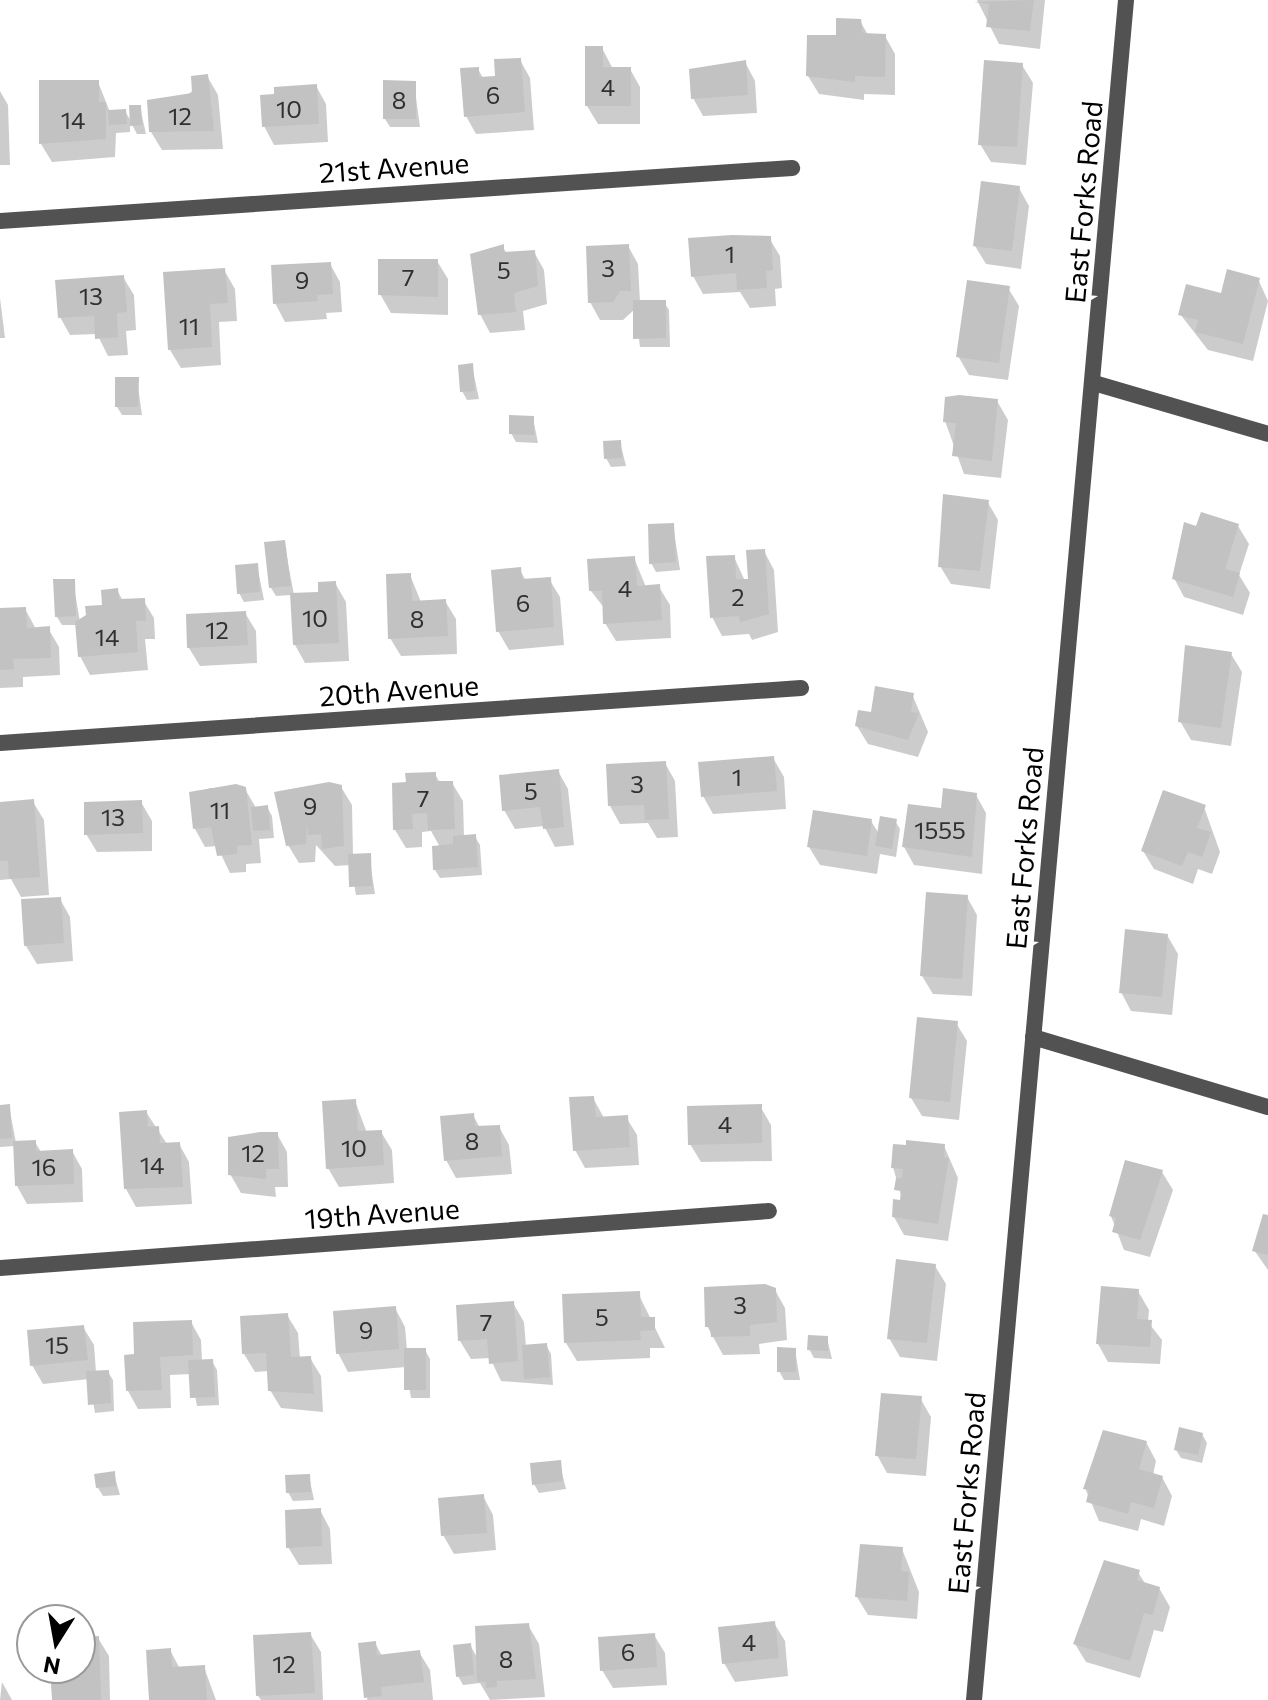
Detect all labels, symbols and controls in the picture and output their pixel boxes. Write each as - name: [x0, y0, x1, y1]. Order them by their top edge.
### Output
- house number: 4: [601, 73, 615, 101]
- house number: 6: [486, 81, 500, 109]
- house number: 8: [392, 86, 406, 114]
- house number: 10: [276, 95, 302, 123]
- street label: East Forks Road: [1057, 100, 1109, 304]
- house number: 12: [168, 102, 192, 130]
- house number: 14: [61, 106, 85, 134]
- street label: 21st Avenue: [318, 145, 470, 189]
- house number: 1: [725, 240, 735, 268]
- house number: 3: [601, 254, 615, 282]
- house number: 5: [497, 256, 511, 284]
- house number: 7: [402, 263, 414, 291]
- house number: 9: [295, 266, 309, 294]
- house number: 13: [79, 282, 103, 310]
- house number: 11: [179, 312, 199, 340]
- house number: 4: [618, 574, 632, 602]
- house number: 2: [731, 583, 745, 611]
- house number: 6: [516, 589, 530, 617]
- house number: 10: [302, 604, 328, 632]
- house number: 8: [410, 605, 424, 633]
- house number: 12: [205, 616, 229, 644]
- house number: 14: [95, 623, 119, 651]
- street label: 20th Avenue: [318, 668, 480, 712]
- street label: East Forks Road: [998, 746, 1050, 950]
- house number: 1: [732, 763, 742, 791]
- house number: 3: [630, 770, 644, 798]
- house number: 5: [524, 777, 538, 805]
- house number: 7: [417, 784, 429, 812]
- house number: 9: [303, 792, 317, 820]
- house number: 11: [210, 796, 230, 824]
- house number: 13: [101, 803, 125, 831]
- house number: 1555: [914, 816, 966, 844]
- house number: 4: [718, 1110, 732, 1138]
- house number: 8: [465, 1127, 479, 1155]
- house number: 10: [341, 1134, 367, 1162]
- house number: 12: [241, 1139, 265, 1167]
- house number: 14: [140, 1151, 164, 1179]
- house number: 16: [32, 1153, 56, 1181]
- street label: 19th Avenue: [303, 1191, 461, 1235]
- house number: 3: [733, 1291, 747, 1319]
- house number: 5: [595, 1303, 609, 1331]
- house number: 7: [480, 1308, 492, 1336]
- house number: 9: [359, 1316, 373, 1344]
- house number: 15: [45, 1331, 69, 1359]
- street label: East Forks Road: [940, 1391, 992, 1595]
- north arrow: [16, 1604, 96, 1684]
- house number: 4: [742, 1628, 756, 1656]
- house number: 6: [621, 1638, 635, 1666]
- house number: 8: [499, 1645, 513, 1673]
- house number: 12: [272, 1650, 296, 1678]
- text: N: [41, 1651, 62, 1681]

